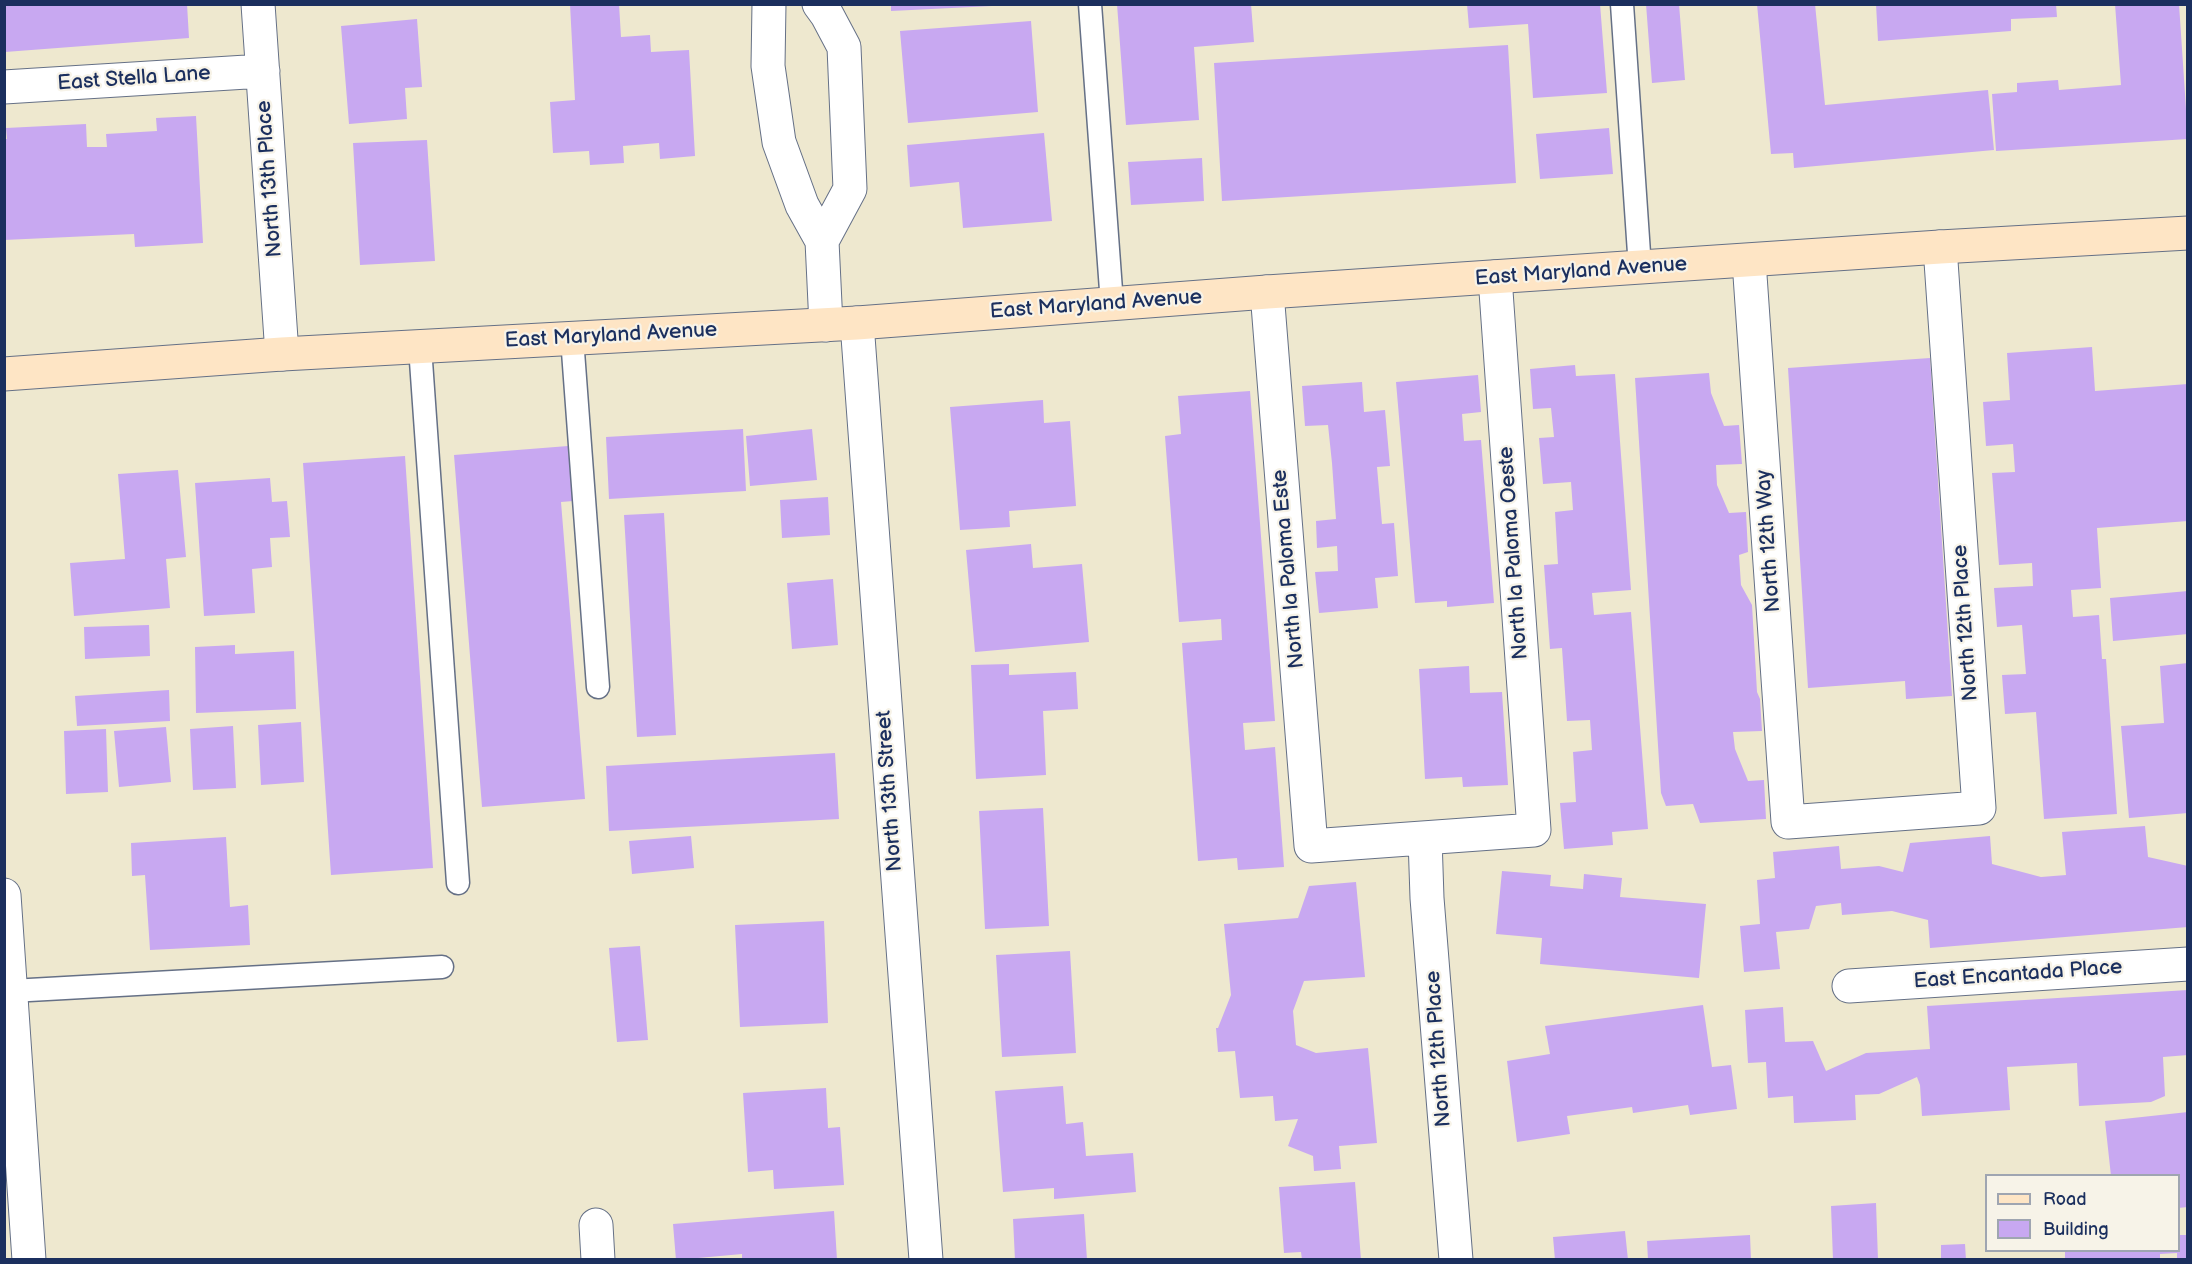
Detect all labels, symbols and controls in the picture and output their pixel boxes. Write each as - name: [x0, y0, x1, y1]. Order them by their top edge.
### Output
- street label: East Stella Lane: [57, 61, 211, 97]
- street label: North 13th Place: [252, 100, 288, 258]
- street label: East Maryland Avenue: [1474, 252, 1688, 292]
- street label: East Maryland Avenue: [989, 285, 1203, 325]
- street label: East Maryland Avenue: [504, 318, 718, 354]
- street label: North la Paloma Oeste: [1494, 445, 1534, 661]
- street label: North la Paloma Este: [1268, 469, 1310, 669]
- street label: North 12th Way: [1751, 469, 1787, 613]
- street label: North 12th Place: [1948, 544, 1984, 702]
- street label: North 13th Street: [872, 709, 908, 873]
- street label: East Encantada Place: [1913, 955, 2123, 995]
- street label: North 12th Place: [1421, 970, 1457, 1128]
- legend: [1985, 1174, 2180, 1252]
- text: Road: [2043, 1189, 2087, 1210]
- text: Building: [2043, 1219, 2109, 1240]

